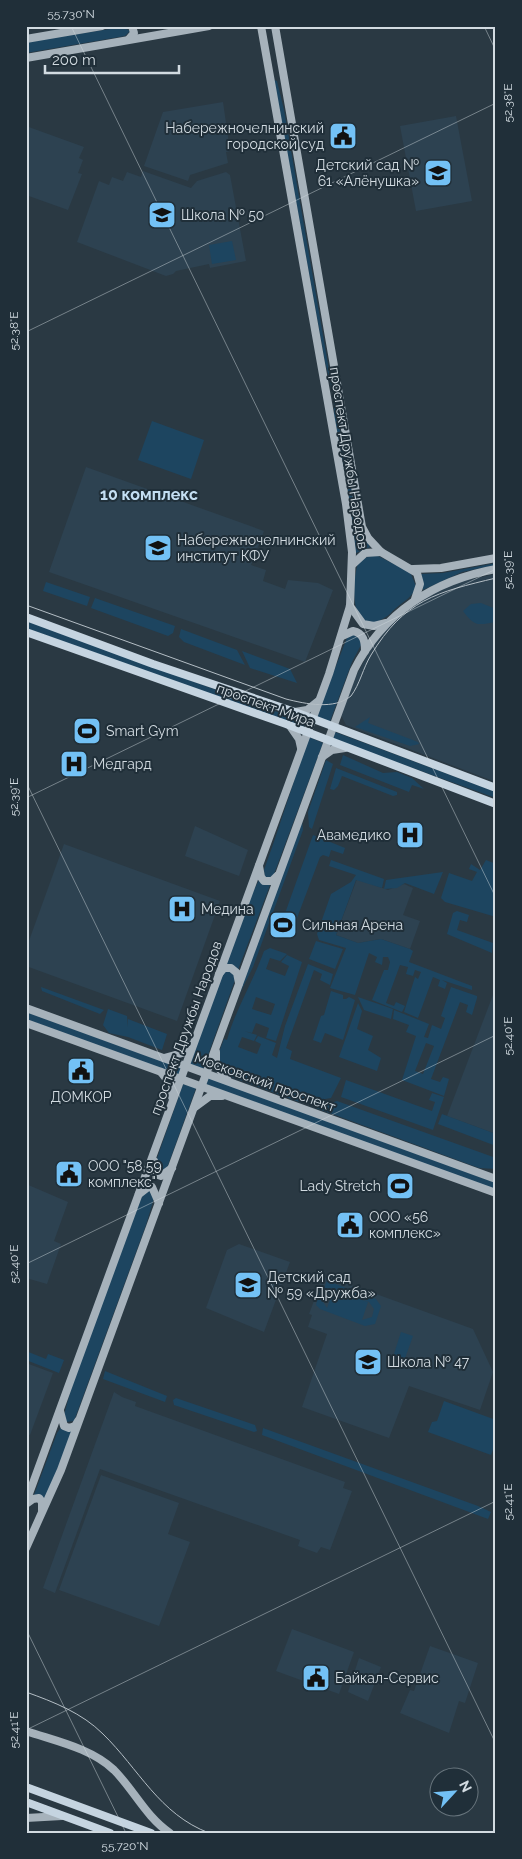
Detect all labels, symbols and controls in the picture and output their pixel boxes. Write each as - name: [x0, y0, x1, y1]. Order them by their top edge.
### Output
- text: 55.730°N: [47, 7, 95, 21]
- scale bar: [45, 42, 179, 74]
- text: 200 m: [52, 51, 96, 69]
- text: 52.38°E: [501, 83, 515, 123]
- place label: Набережночелнинский городской суд: [165, 120, 324, 152]
- public building icon: Набережночелнинский городской суд: [328, 121, 358, 151]
- place label: Детский сад № 61 «Алёнушка»: [315, 157, 419, 189]
- school or university icon: Детский сад № 61 «Алёнушка»: [423, 158, 453, 188]
- school or university icon: Школа № 50: [147, 200, 177, 230]
- place label: Школа № 50: [181, 207, 264, 223]
- text: 52.38°E: [7, 311, 21, 351]
- street label: проспект Дружбы Народов: [327, 366, 371, 550]
- district label: 10 комплекс: [100, 485, 198, 504]
- place label: Набережночелнинский институт КФУ: [177, 532, 336, 564]
- school or university icon: Набережночелнинский институт КФУ: [143, 533, 173, 563]
- text: 52.39°E: [501, 551, 515, 589]
- street label: проспект Мира: [215, 680, 317, 730]
- sports icon: Smart Gym: [72, 716, 102, 746]
- place label: Smart Gym: [106, 723, 179, 739]
- hospital icon: Медгард: [59, 749, 89, 779]
- place label: Медгард: [93, 756, 152, 772]
- text: 52.39°E: [7, 778, 21, 816]
- hospital icon: Авамедико: [395, 820, 425, 850]
- place label: Авамедико: [317, 827, 391, 843]
- hospital icon: Медина: [167, 894, 197, 924]
- place label: Медина: [201, 901, 254, 917]
- sports icon: Сильная Арена: [268, 910, 298, 940]
- place label: Сильная Арена: [302, 917, 403, 933]
- street label: проспект Дружбы Народов: [147, 939, 225, 1117]
- text: 52.40°E: [501, 1016, 515, 1056]
- street label: Московский проспект: [192, 1049, 338, 1115]
- public building icon: ДОМКОР: [66, 1056, 96, 1086]
- place label: ДОМКОР: [51, 1089, 112, 1105]
- place label: ООО "58,59 комплекс": [88, 1158, 162, 1190]
- public building icon: ООО "58,59 комплекс": [54, 1159, 84, 1189]
- sports icon: Lady Stretch: [385, 1171, 415, 1201]
- place label: Lady Stretch: [299, 1178, 381, 1194]
- place label: ООО «56 комплекс»: [369, 1209, 441, 1241]
- public building icon: ООО «56 комплекс»: [335, 1210, 365, 1240]
- text: 52.40°E: [7, 1244, 21, 1284]
- place label: Детский сад № 59 «Дружба»: [267, 1269, 376, 1301]
- school or university icon: Детский сад № 59 «Дружба»: [233, 1270, 263, 1300]
- school or university icon: Школа № 47: [353, 1347, 383, 1377]
- place label: Школа № 47: [387, 1354, 470, 1370]
- text: 52.41°E: [501, 1484, 515, 1520]
- public building icon: Байкал-Сервис: [301, 1663, 331, 1693]
- place label: Байкал-Сервис: [335, 1670, 439, 1686]
- text: 52.41°E: [7, 1712, 21, 1748]
- north arrow: [430, 1766, 480, 1816]
- text: N: [456, 1778, 475, 1795]
- text: 55.720°N: [101, 1839, 149, 1853]

